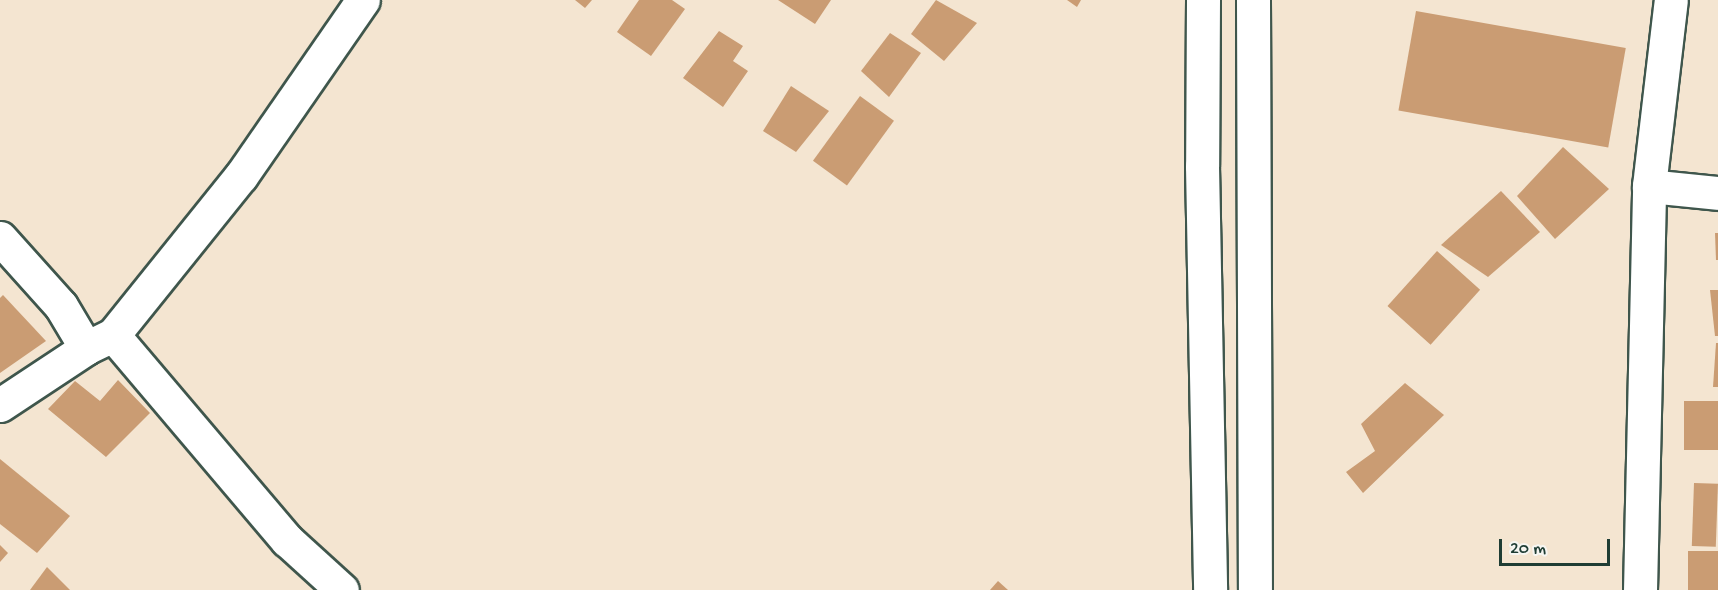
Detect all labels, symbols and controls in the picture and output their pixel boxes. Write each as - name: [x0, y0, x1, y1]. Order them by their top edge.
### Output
- scale bar: [1502, 527, 1613, 565]
- text: 20 m: [1510, 539, 1546, 560]

